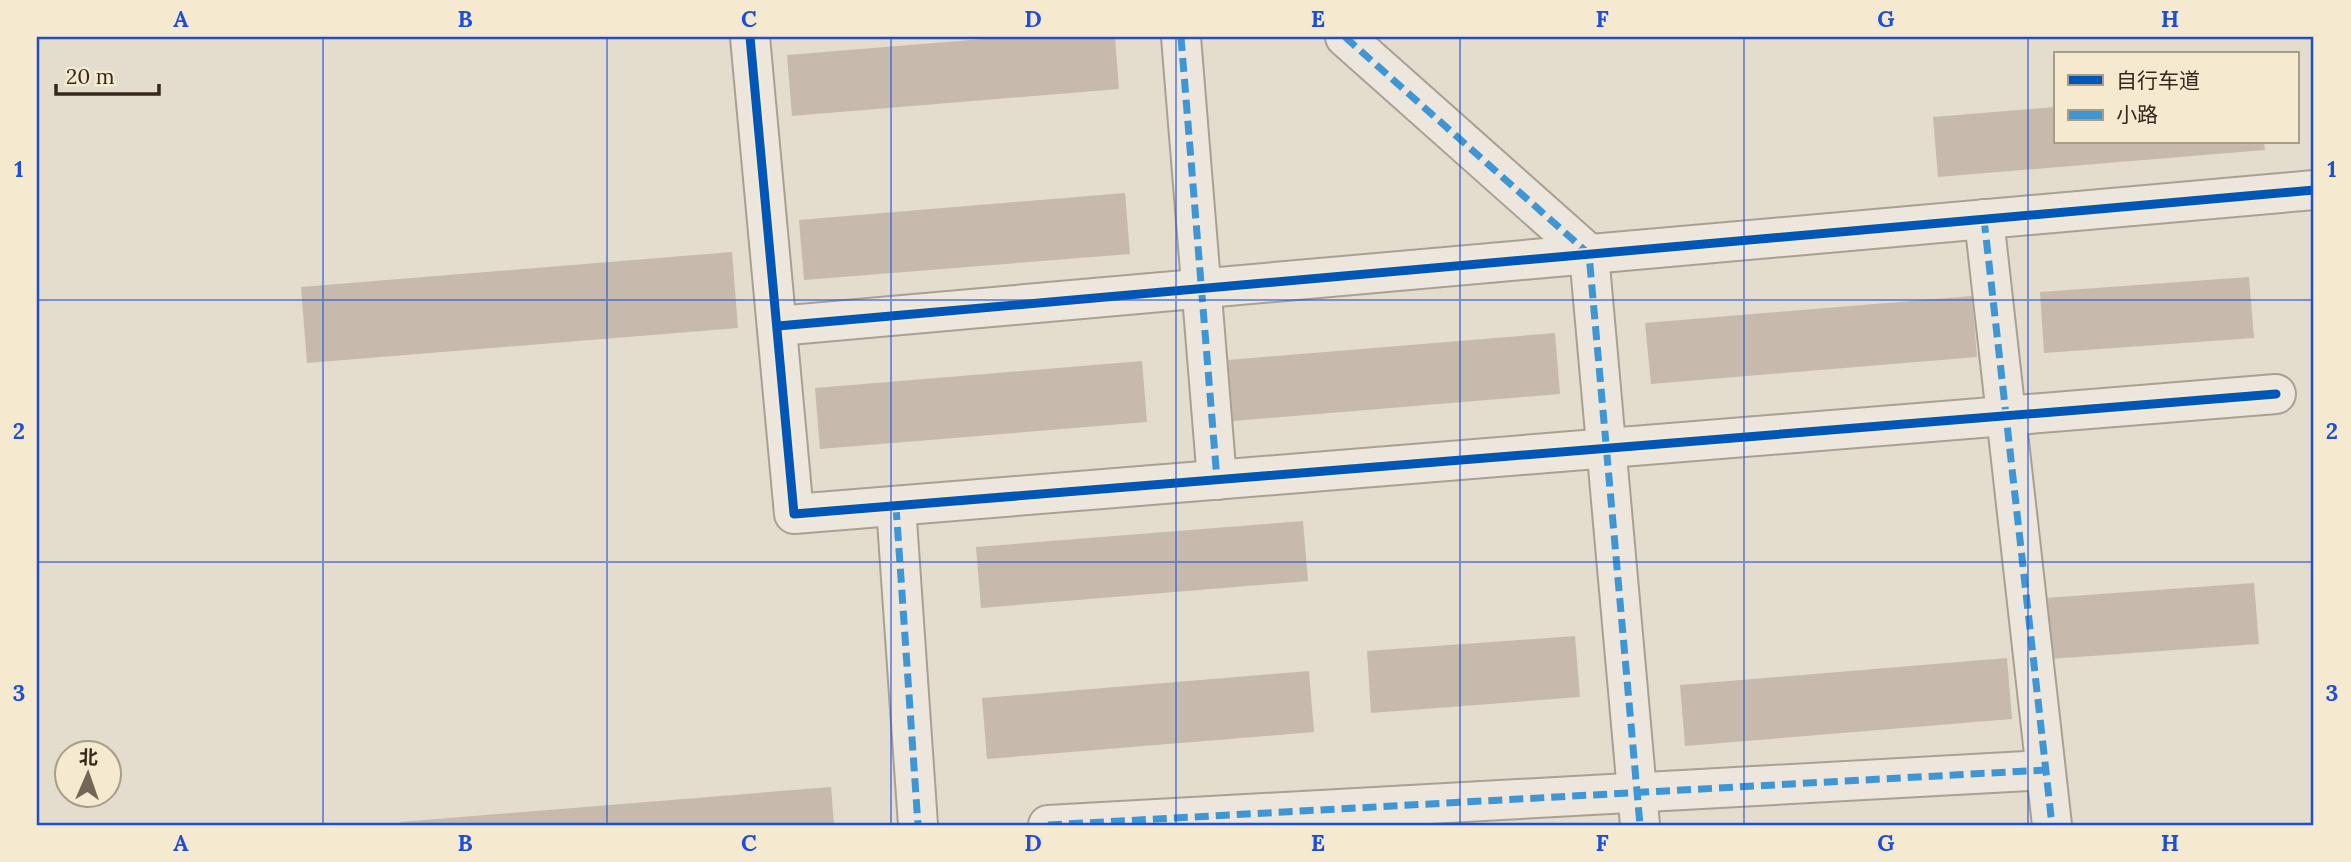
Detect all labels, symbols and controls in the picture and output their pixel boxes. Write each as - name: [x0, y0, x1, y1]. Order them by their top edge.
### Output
- text: A: [173, 4, 189, 33]
- text: B: [457, 4, 473, 33]
- text: C: [741, 4, 757, 33]
- text: D: [1024, 4, 1042, 33]
- text: E: [1311, 4, 1325, 33]
- text: F: [1595, 4, 1609, 33]
- text: G: [1877, 4, 1895, 33]
- text: H: [2161, 4, 2179, 33]
- scale bar: [56, 52, 159, 96]
- legend: [2054, 52, 2298, 144]
- text: 20 m: [66, 63, 115, 90]
- text: 自行车道: [2116, 67, 2200, 94]
- text: 小路: [2116, 101, 2158, 128]
- text: 1: [14, 154, 24, 183]
- text: 1: [2327, 154, 2337, 183]
- text: 2: [13, 416, 25, 445]
- text: 2: [2326, 416, 2338, 445]
- text: 3: [13, 678, 25, 707]
- text: 3: [2326, 678, 2338, 707]
- north arrow: [52, 740, 122, 810]
- text: 北: [79, 745, 99, 769]
- text: A: [173, 828, 189, 857]
- text: B: [457, 828, 473, 857]
- text: C: [741, 828, 757, 857]
- text: D: [1024, 828, 1042, 857]
- text: E: [1311, 828, 1325, 857]
- text: F: [1595, 828, 1609, 857]
- text: G: [1877, 828, 1895, 857]
- text: H: [2161, 828, 2179, 857]

